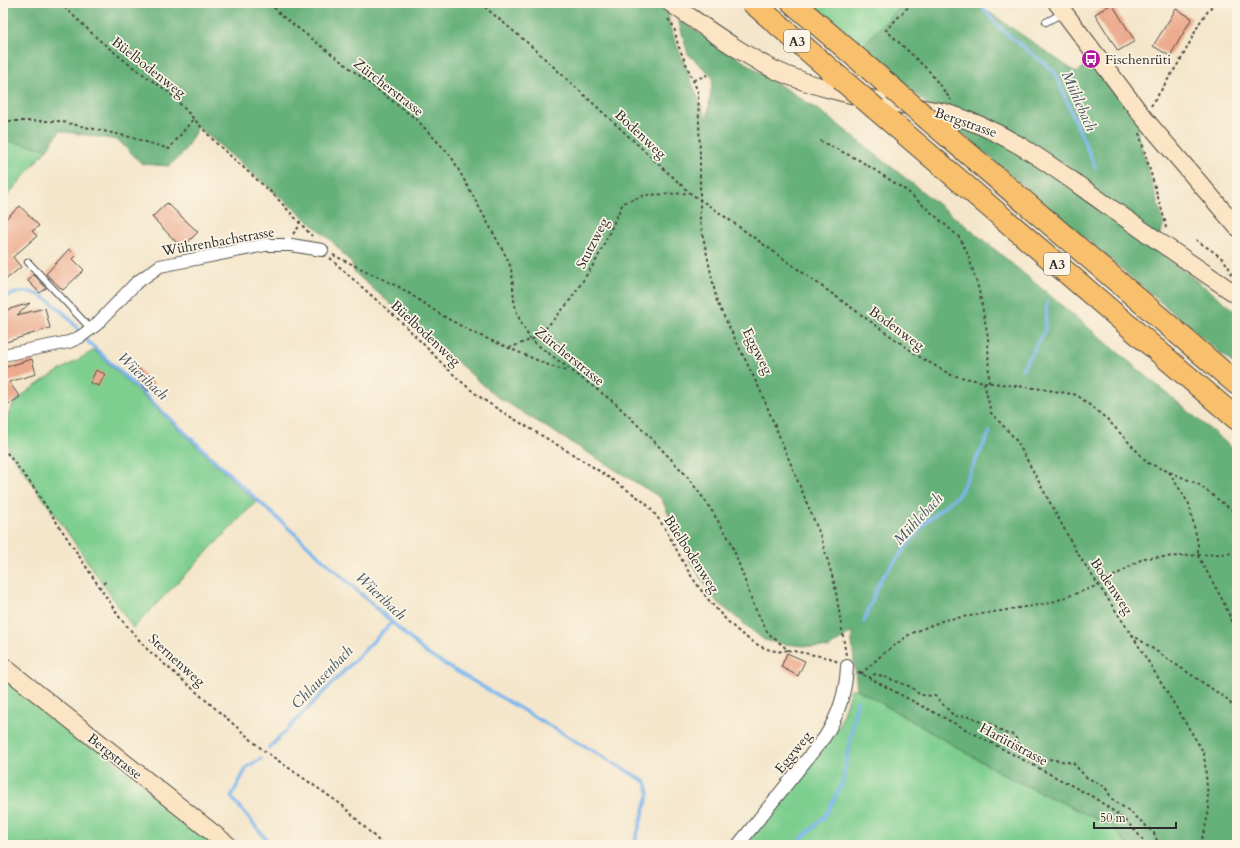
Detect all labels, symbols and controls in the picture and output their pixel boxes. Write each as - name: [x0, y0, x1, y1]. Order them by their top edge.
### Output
- road number: A3: [784, 30, 810, 52]
- street label: Büelbodenweg: [108, 32, 190, 102]
- bus stop icon: Fischenrüti: [1080, 48, 1102, 70]
- place label: Fischenrüti: [1105, 50, 1171, 69]
- street label: Zürcherstrasse: [350, 54, 428, 121]
- water label: Mühlebach: [1057, 68, 1101, 135]
- street label: Bergstrasse: [932, 103, 1000, 142]
- street label: Bodenweg: [611, 105, 671, 163]
- street label: Stutzweg: [571, 214, 614, 272]
- street label: Wührenbachstrasse: [159, 222, 276, 261]
- road number: A3: [1044, 253, 1070, 275]
- street label: Büelbodenweg: [386, 296, 465, 371]
- street label: Bodenweg: [865, 302, 928, 355]
- street label: Zürcherstrasse: [531, 322, 608, 390]
- street label: Eggweg: [738, 325, 777, 378]
- water label: Wüeribach: [114, 348, 173, 405]
- water label: Mühlebach: [889, 488, 948, 549]
- street label: Büelbodenweg: [659, 512, 724, 597]
- street label: Bodenweg: [1086, 554, 1138, 618]
- water label: Wüeribach: [352, 568, 411, 625]
- street label: Sternenweg: [144, 630, 209, 691]
- water label: Chlausenbach: [287, 641, 358, 713]
- street label: Harütistrasse: [976, 718, 1051, 770]
- street label: Eggweg: [770, 727, 817, 778]
- street label: Bergstrasse: [83, 729, 146, 784]
- scale bar: [1094, 804, 1176, 830]
- text: 50 m: [1100, 810, 1127, 826]

